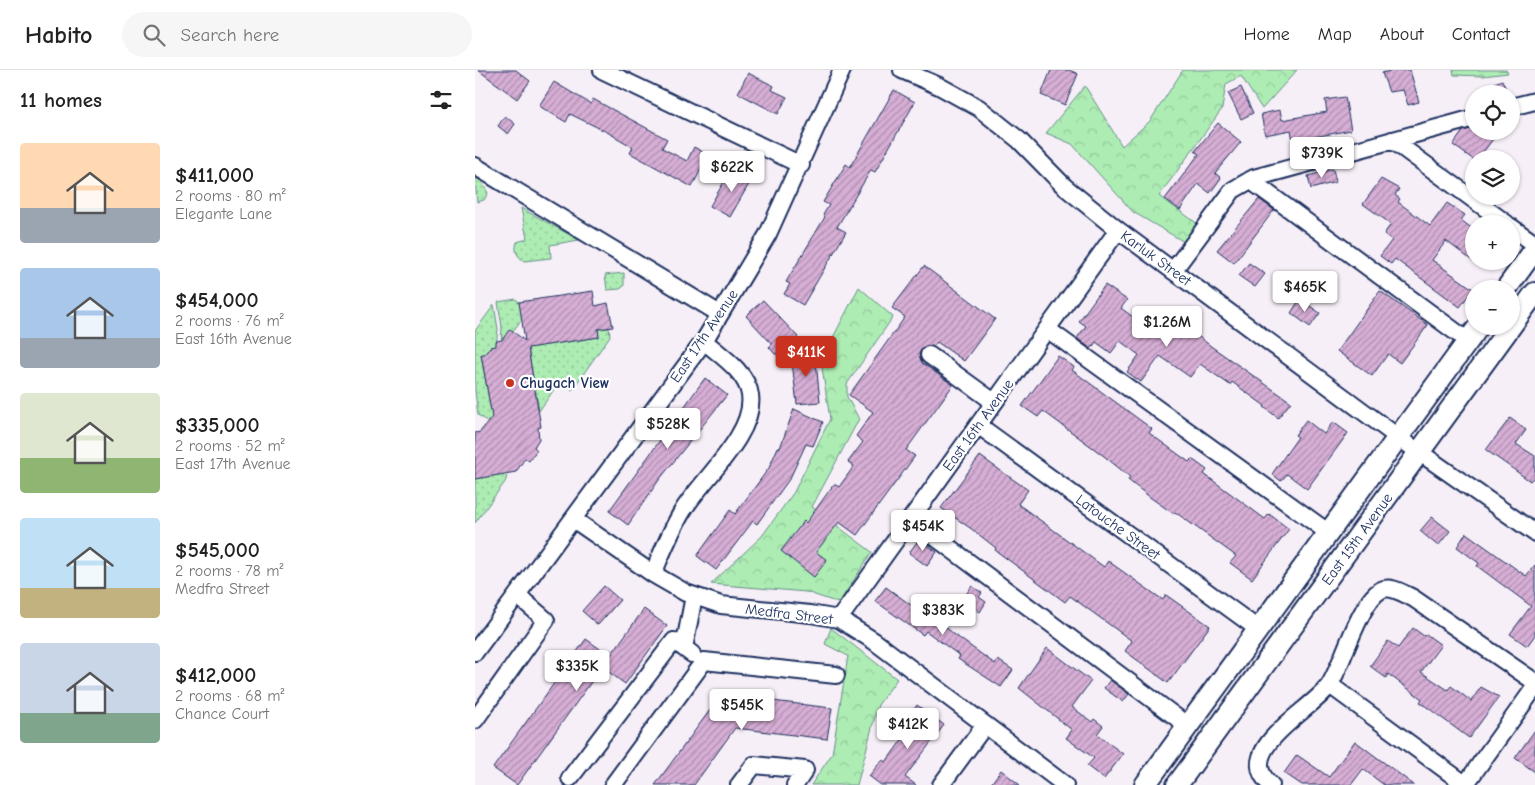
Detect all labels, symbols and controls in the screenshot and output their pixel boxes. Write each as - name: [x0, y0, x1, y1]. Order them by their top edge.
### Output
- search box: [122, 12, 472, 57]
- text: Habito: [25, 21, 92, 49]
- icon: search: [140, 21, 168, 49]
- text: Search here: [180, 24, 279, 46]
- text: Home: [1243, 24, 1290, 45]
- text: Map: [1318, 24, 1352, 45]
- text: About: [1380, 24, 1424, 45]
- text: Contact: [1452, 24, 1510, 45]
- map controls: [1465, 85, 1520, 335]
- button: locate: [1465, 85, 1520, 140]
- icon: filters: [427, 86, 455, 114]
- text: 11 homes: [20, 88, 102, 112]
- pin: $739K: [1287, 136, 1357, 179]
- text: $739K: [1301, 144, 1343, 162]
- pin: $622K: [697, 150, 767, 193]
- button: layers: [1465, 150, 1520, 205]
- text: $622K: [711, 158, 753, 176]
- icon: home: [60, 163, 120, 223]
- text: $411,000: [175, 163, 254, 187]
- text: 2 rooms · 80 m²: [175, 187, 286, 205]
- text: Elegante Lane: [175, 205, 272, 223]
- button: +: [1465, 215, 1520, 270]
- street label: Karluk Street: [1117, 226, 1195, 290]
- pin: $465K: [1270, 270, 1340, 313]
- text: $465K: [1283, 278, 1327, 296]
- button: −: [1465, 280, 1520, 335]
- street label: East 17th Avenue: [666, 286, 742, 386]
- icon: home: [60, 288, 120, 348]
- text: $454,000: [175, 288, 259, 312]
- pin: $1.26M: [1126, 306, 1208, 348]
- text: 2 rooms · 76 m²: [175, 312, 284, 330]
- text: $1.26M: [1143, 313, 1191, 331]
- text: East 16th Avenue: [175, 330, 292, 348]
- pin: $411K: [771, 336, 841, 378]
- text: $411K: [787, 343, 825, 361]
- place label: Chugach View: [520, 374, 609, 392]
- street label: East 16th Avenue: [939, 375, 1018, 475]
- marker: Chugach View: [504, 377, 516, 389]
- pin: $528K: [633, 408, 703, 450]
- icon: home: [60, 413, 120, 473]
- text: $335,000: [175, 413, 260, 437]
- text: $528K: [646, 415, 690, 433]
- text: 2 rooms · 52 m²: [175, 437, 285, 455]
- text: East 17th Avenue: [175, 455, 291, 473]
- street label: East 15th Avenue: [1318, 489, 1397, 589]
- street label: Latouche Street: [1072, 490, 1164, 564]
- pin: $454K: [888, 510, 958, 552]
- text: $454K: [902, 517, 944, 535]
- icon: home: [60, 538, 120, 598]
- text: $545,000: [175, 538, 260, 562]
- text: 2 rooms · 78 m²: [175, 562, 283, 580]
- text: Medfra Street: [175, 580, 269, 598]
- pin: $383K: [908, 594, 978, 636]
- street label: Medfra Street: [744, 600, 835, 628]
- text: $383K: [922, 601, 964, 619]
- pin: $335K: [542, 650, 612, 692]
- text: $335K: [556, 657, 598, 675]
- icon: home: [60, 663, 120, 723]
- text: $412,000: [175, 663, 256, 687]
- text: 2 rooms · 68 m²: [175, 687, 285, 705]
- pin: $545K: [707, 688, 777, 731]
- text: $545K: [720, 696, 764, 714]
- text: Chance Court: [175, 705, 269, 723]
- pin: $412K: [873, 708, 943, 750]
- text: $412K: [888, 715, 928, 733]

